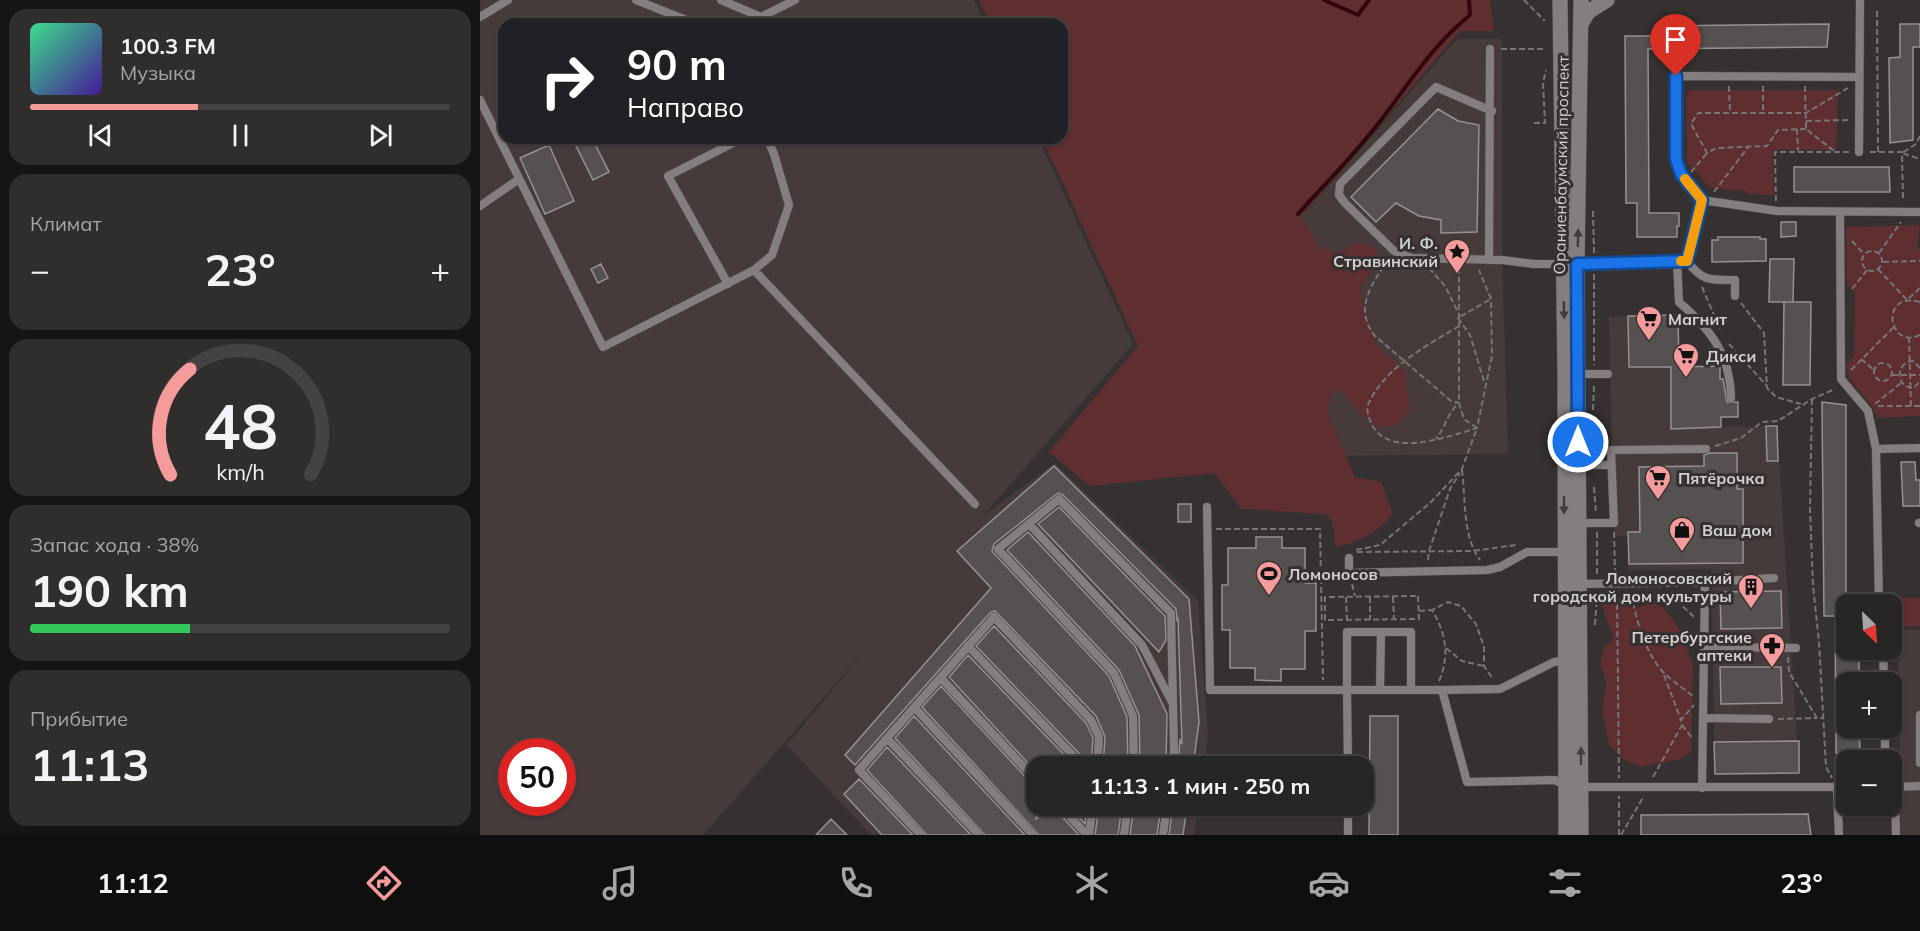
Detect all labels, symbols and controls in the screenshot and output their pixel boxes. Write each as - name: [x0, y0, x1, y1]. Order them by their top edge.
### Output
- pin: [1650, 14, 1701, 76]
- icon: arrive: [1659, 23, 1692, 56]
- text: 100.3 FM: [120, 32, 216, 60]
- text: 90 m: [627, 38, 727, 91]
- icon: right: [528, 42, 606, 120]
- street label: Ораниенбаумский проспект: [1549, 55, 1573, 275]
- text: Музыка: [120, 60, 196, 85]
- text: Направо: [627, 90, 744, 124]
- icon: previous: [84, 119, 117, 152]
- icon: pause: [224, 119, 257, 152]
- icon: next: [364, 119, 397, 152]
- text: Климат: [30, 211, 102, 236]
- one-way arrow: [1573, 228, 1582, 247]
- place label: И. Ф. Стравинский: [1333, 233, 1438, 271]
- place icon: И. Ф. Стравинский: [1442, 237, 1472, 275]
- text: 23°: [204, 241, 276, 297]
- text: −: [30, 249, 50, 290]
- text: +: [430, 249, 450, 290]
- one-way arrow: [1559, 301, 1569, 320]
- supermarket icon: Магнит: [1634, 304, 1664, 342]
- place label: Магнит: [1668, 309, 1727, 329]
- supermarket icon: Дикси: [1671, 341, 1701, 379]
- place label: Дикси: [1706, 346, 1756, 366]
- text: 48: [203, 386, 277, 465]
- position arrow: [1546, 410, 1610, 474]
- text: km/h: [216, 458, 264, 485]
- supermarket icon: Пятёрочка: [1643, 463, 1673, 501]
- place label: Пятёрочка: [1678, 468, 1765, 488]
- one-way arrow: [1559, 496, 1569, 515]
- shop icon: Ваш дом: [1667, 515, 1697, 553]
- place label: Ваш дом: [1702, 520, 1772, 540]
- text: Запас хода · 38%: [30, 532, 199, 557]
- sports icon: Ломоносов: [1254, 559, 1284, 597]
- text: 190 km: [30, 562, 189, 618]
- place label: Ломоносов: [1288, 564, 1378, 584]
- place label: Ломоносовский городской дом культуры: [1533, 568, 1732, 606]
- building icon: Ломоносовский городской дом культуры: [1736, 572, 1766, 610]
- north arrow: [1836, 594, 1902, 660]
- map controls: [1836, 594, 1902, 816]
- place label: Петербургские аптеки: [1632, 627, 1752, 665]
- pharmacy icon: Петербургские аптеки: [1757, 631, 1787, 669]
- button: +: [1836, 672, 1902, 738]
- text: Прибытие: [30, 706, 128, 731]
- text: 11:13: [30, 736, 149, 792]
- speed limit sign: 50: [498, 738, 576, 816]
- one-way arrow: [1576, 746, 1586, 765]
- button: −: [1836, 750, 1902, 816]
- text: 11:13 · 1 мин · 250 m: [1090, 772, 1310, 800]
- icon: directions: [363, 862, 405, 904]
- icon: music: [599, 862, 641, 904]
- icon: phone: [835, 862, 877, 904]
- icon: climate: [1071, 862, 1113, 904]
- icon: car: [1308, 862, 1350, 904]
- icon: filters: [1544, 862, 1586, 904]
- text: 11:12: [97, 866, 169, 900]
- text: 23°: [1780, 866, 1823, 900]

